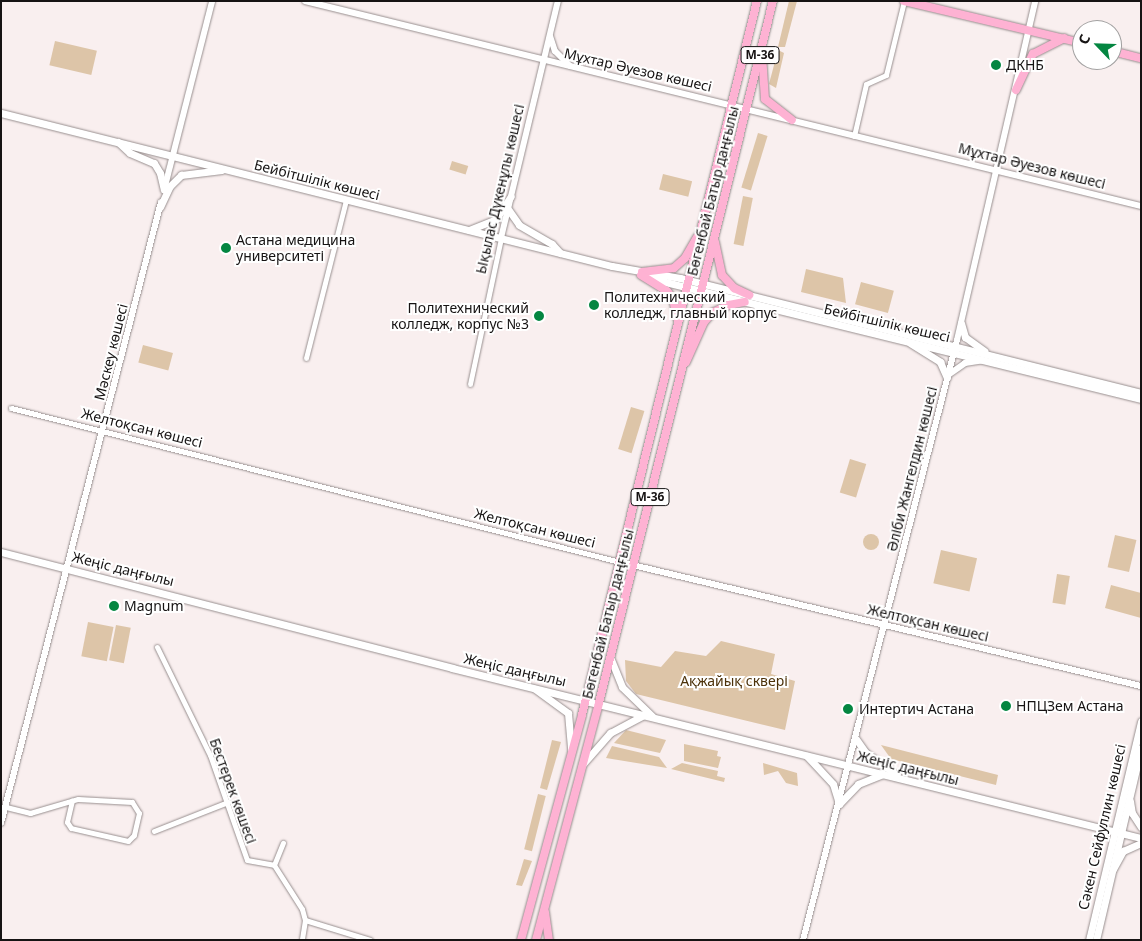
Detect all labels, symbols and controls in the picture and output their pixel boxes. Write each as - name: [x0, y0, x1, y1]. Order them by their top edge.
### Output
- north arrow: [1072, 20, 1122, 70]
- text: С: [1073, 31, 1094, 47]
- street label: Мұхтар Әуезов көшесі: [562, 45, 714, 95]
- road number: M-36: [740, 46, 780, 64]
- place label: ДКНБ: [1006, 57, 1044, 73]
- marker: ДКНБ: [990, 59, 1002, 71]
- street label: Ықылас Дүкенұлы көшесі: [472, 103, 528, 275]
- street label: Бөгенбай Батыр даңғылы: [684, 104, 742, 278]
- street label: Мұхтар Әуезов көшесі: [957, 140, 1107, 192]
- street label: Бейбітшілік көшесі: [252, 156, 382, 204]
- place label: Астана медицина университеті: [236, 232, 355, 264]
- marker: Астана медицина университеті: [220, 242, 232, 254]
- place label: Политехнический колледж, главный корпус: [604, 289, 777, 322]
- marker: Политехнический колледж, главный корпус: [588, 299, 600, 311]
- place label: Политехнический колледж, корпус №3: [391, 300, 529, 332]
- street label: Бейбітшілік көшесі: [822, 300, 952, 346]
- street label: Мәскеу көшесі: [91, 302, 131, 402]
- marker: Политехнический колледж, корпус №3: [533, 310, 545, 322]
- street label: Әліби Жангелдин көшесі: [883, 385, 941, 553]
- street label: Желтоқсан көшесі: [80, 405, 204, 451]
- road number: M-36: [630, 488, 670, 507]
- street label: Желтоқсан көшесі: [473, 505, 597, 551]
- street label: Бөгенбай Батыр даңғылы: [579, 527, 637, 701]
- street label: Жеңіс даңғылы: [70, 548, 176, 590]
- place label: Magnum: [124, 598, 184, 614]
- marker: Magnum: [108, 600, 120, 612]
- street label: Желтоқсан көшесі: [866, 601, 990, 645]
- street label: Жеңіс даңғылы: [462, 650, 568, 690]
- park label: Ақжайық сквері: [680, 673, 788, 689]
- place label: НПЦЗем Астана: [1016, 698, 1124, 714]
- marker: НПЦЗем Астана: [1000, 700, 1012, 712]
- place label: Интертич Астана: [859, 701, 974, 717]
- marker: Интертич Астана: [841, 702, 855, 716]
- street label: Бестерек көшесі: [206, 736, 260, 846]
- street label: Сәкен Сейфуллин көшесі: [1075, 743, 1129, 911]
- street label: Жеңіс даңғылы: [855, 747, 961, 789]

